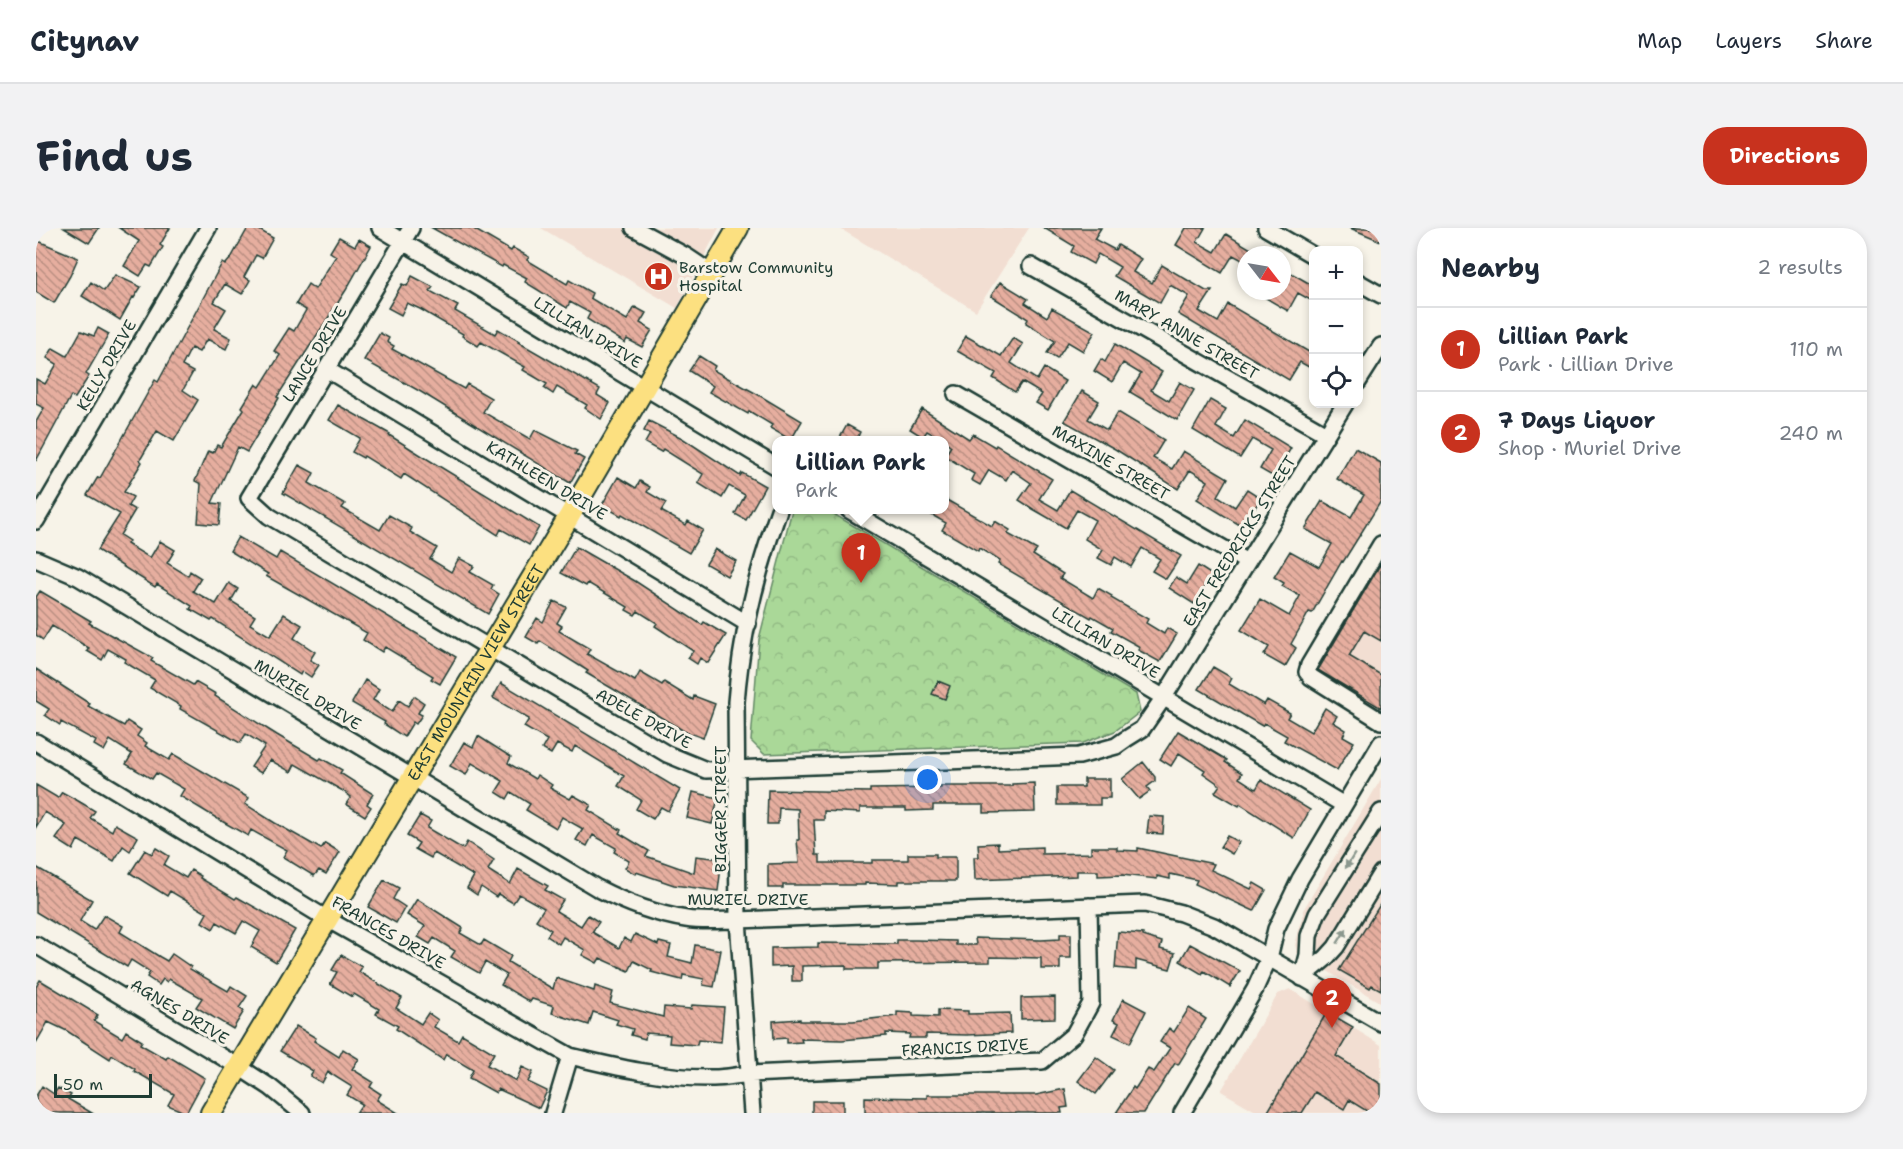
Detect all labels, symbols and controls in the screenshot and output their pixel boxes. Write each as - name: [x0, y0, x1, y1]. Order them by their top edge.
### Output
- text: Citynav: [30, 22, 139, 60]
- text: Map: [1637, 27, 1682, 55]
- text: Layers: [1715, 27, 1782, 55]
- text: Share: [1815, 27, 1873, 55]
- button: Directions: [1703, 127, 1867, 185]
- text: Find us: [36, 128, 193, 184]
- north arrow: [1237, 246, 1291, 300]
- map controls: [1309, 246, 1363, 408]
- button: +: [1309, 246, 1363, 300]
- text: Nearby: [1441, 250, 1540, 285]
- text: 2 results: [1757, 254, 1843, 280]
- place label: Barstow Community Hospital: [679, 257, 833, 296]
- hospital icon: Barstow Community Hospital: [642, 260, 674, 292]
- street label: MARY ANNE STREET: [1111, 285, 1263, 384]
- street label: LILLIAN DRIVE: [530, 292, 646, 373]
- button: −: [1309, 300, 1363, 354]
- street label: LANCE DRIVE: [277, 302, 351, 406]
- street label: KELLY DRIVE: [72, 316, 141, 415]
- text: Lillian Park: [1498, 322, 1628, 351]
- text: 1: [1456, 336, 1465, 362]
- text: 110 m: [1789, 336, 1843, 362]
- text: Park · Lillian Drive: [1498, 351, 1674, 377]
- button: locate: [1309, 354, 1363, 408]
- text: 7 Days Liquor: [1498, 406, 1655, 435]
- street label: MAXINE STREET: [1048, 420, 1173, 505]
- text: 2: [1454, 420, 1468, 446]
- text: 240 m: [1778, 420, 1843, 446]
- text: Shop · Muriel Drive: [1498, 435, 1682, 461]
- street label: KATHLEEN DRIVE: [482, 436, 611, 525]
- popup: [772, 436, 949, 514]
- text: Lillian Park: [795, 448, 926, 477]
- street label: EAST FREDRICKS STREET: [1178, 452, 1301, 631]
- text: Park: [795, 477, 838, 503]
- pin: 1: [842, 534, 880, 583]
- street label: EAST MOUNTAIN VIEW STREET: [403, 560, 549, 785]
- street label: LILLIAN DRIVE: [1048, 602, 1164, 683]
- street label: MURIEL DRIVE: [250, 654, 365, 735]
- street label: ADELE DRIVE: [592, 683, 695, 753]
- street label: BIGGER STREET: [710, 745, 731, 872]
- your location: [913, 765, 942, 794]
- one-way arrow: [1345, 853, 1356, 869]
- street label: MURIEL DRIVE: [687, 889, 809, 910]
- street label: FRANCES DRIVE: [328, 891, 450, 974]
- one-way arrow: [1337, 928, 1348, 944]
- street label: AGNES DRIVE: [127, 974, 233, 1049]
- pin: 2: [1312, 978, 1352, 1028]
- street label: FRANCIS DRIVE: [901, 1034, 1029, 1061]
- scale bar: [54, 1071, 152, 1098]
- text: 50 m: [63, 1074, 103, 1095]

